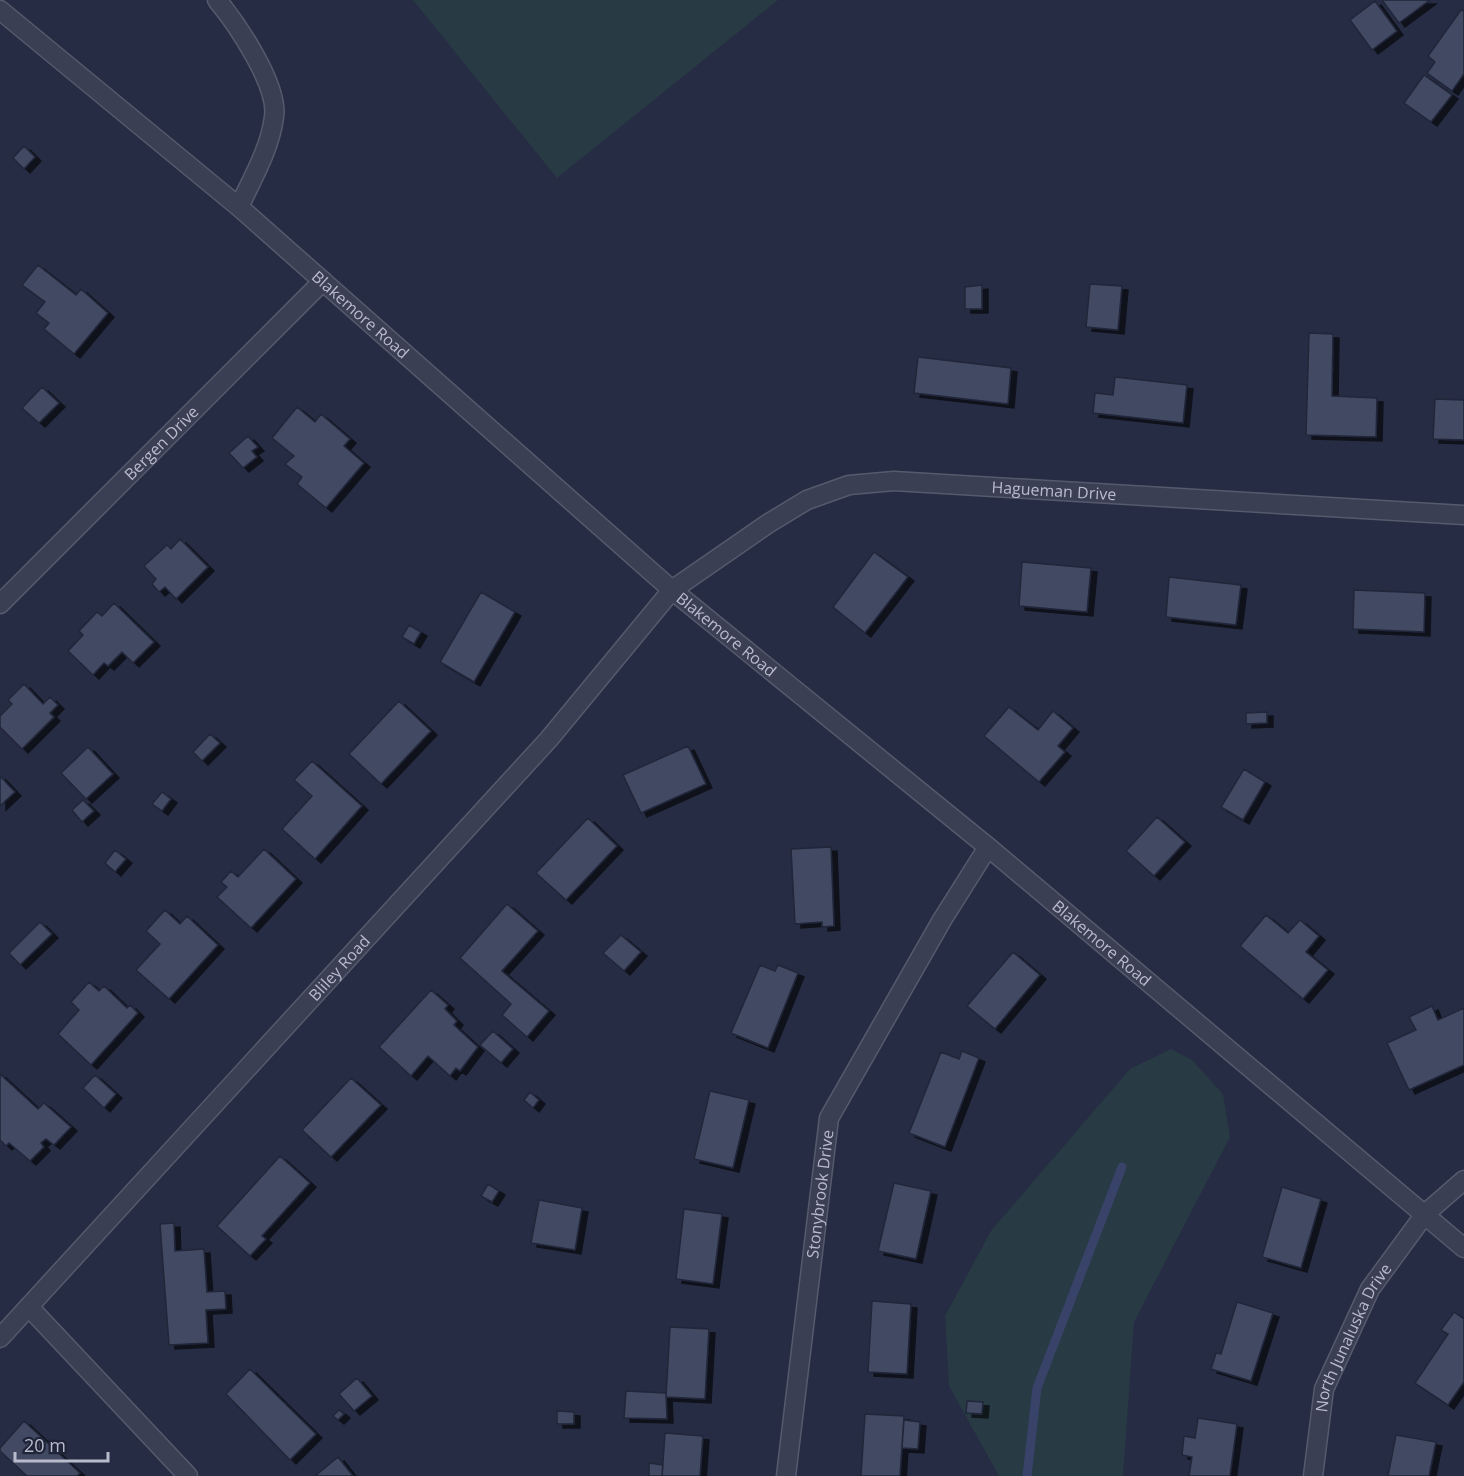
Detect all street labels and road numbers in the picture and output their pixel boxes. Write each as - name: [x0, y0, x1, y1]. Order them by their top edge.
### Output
- street label: Blakemore Road: [307, 266, 414, 363]
- street label: Bergen Drive: [119, 401, 203, 485]
- street label: Hagueman Drive: [991, 476, 1117, 505]
- street label: Blakemore Road: [672, 587, 781, 682]
- street label: Blakemore Road: [1048, 895, 1156, 991]
- street label: Bliley Road: [303, 930, 375, 1006]
- street label: Stonybrook Drive: [801, 1129, 839, 1260]
- street label: North Junaluska Drive: [1310, 1259, 1396, 1413]

